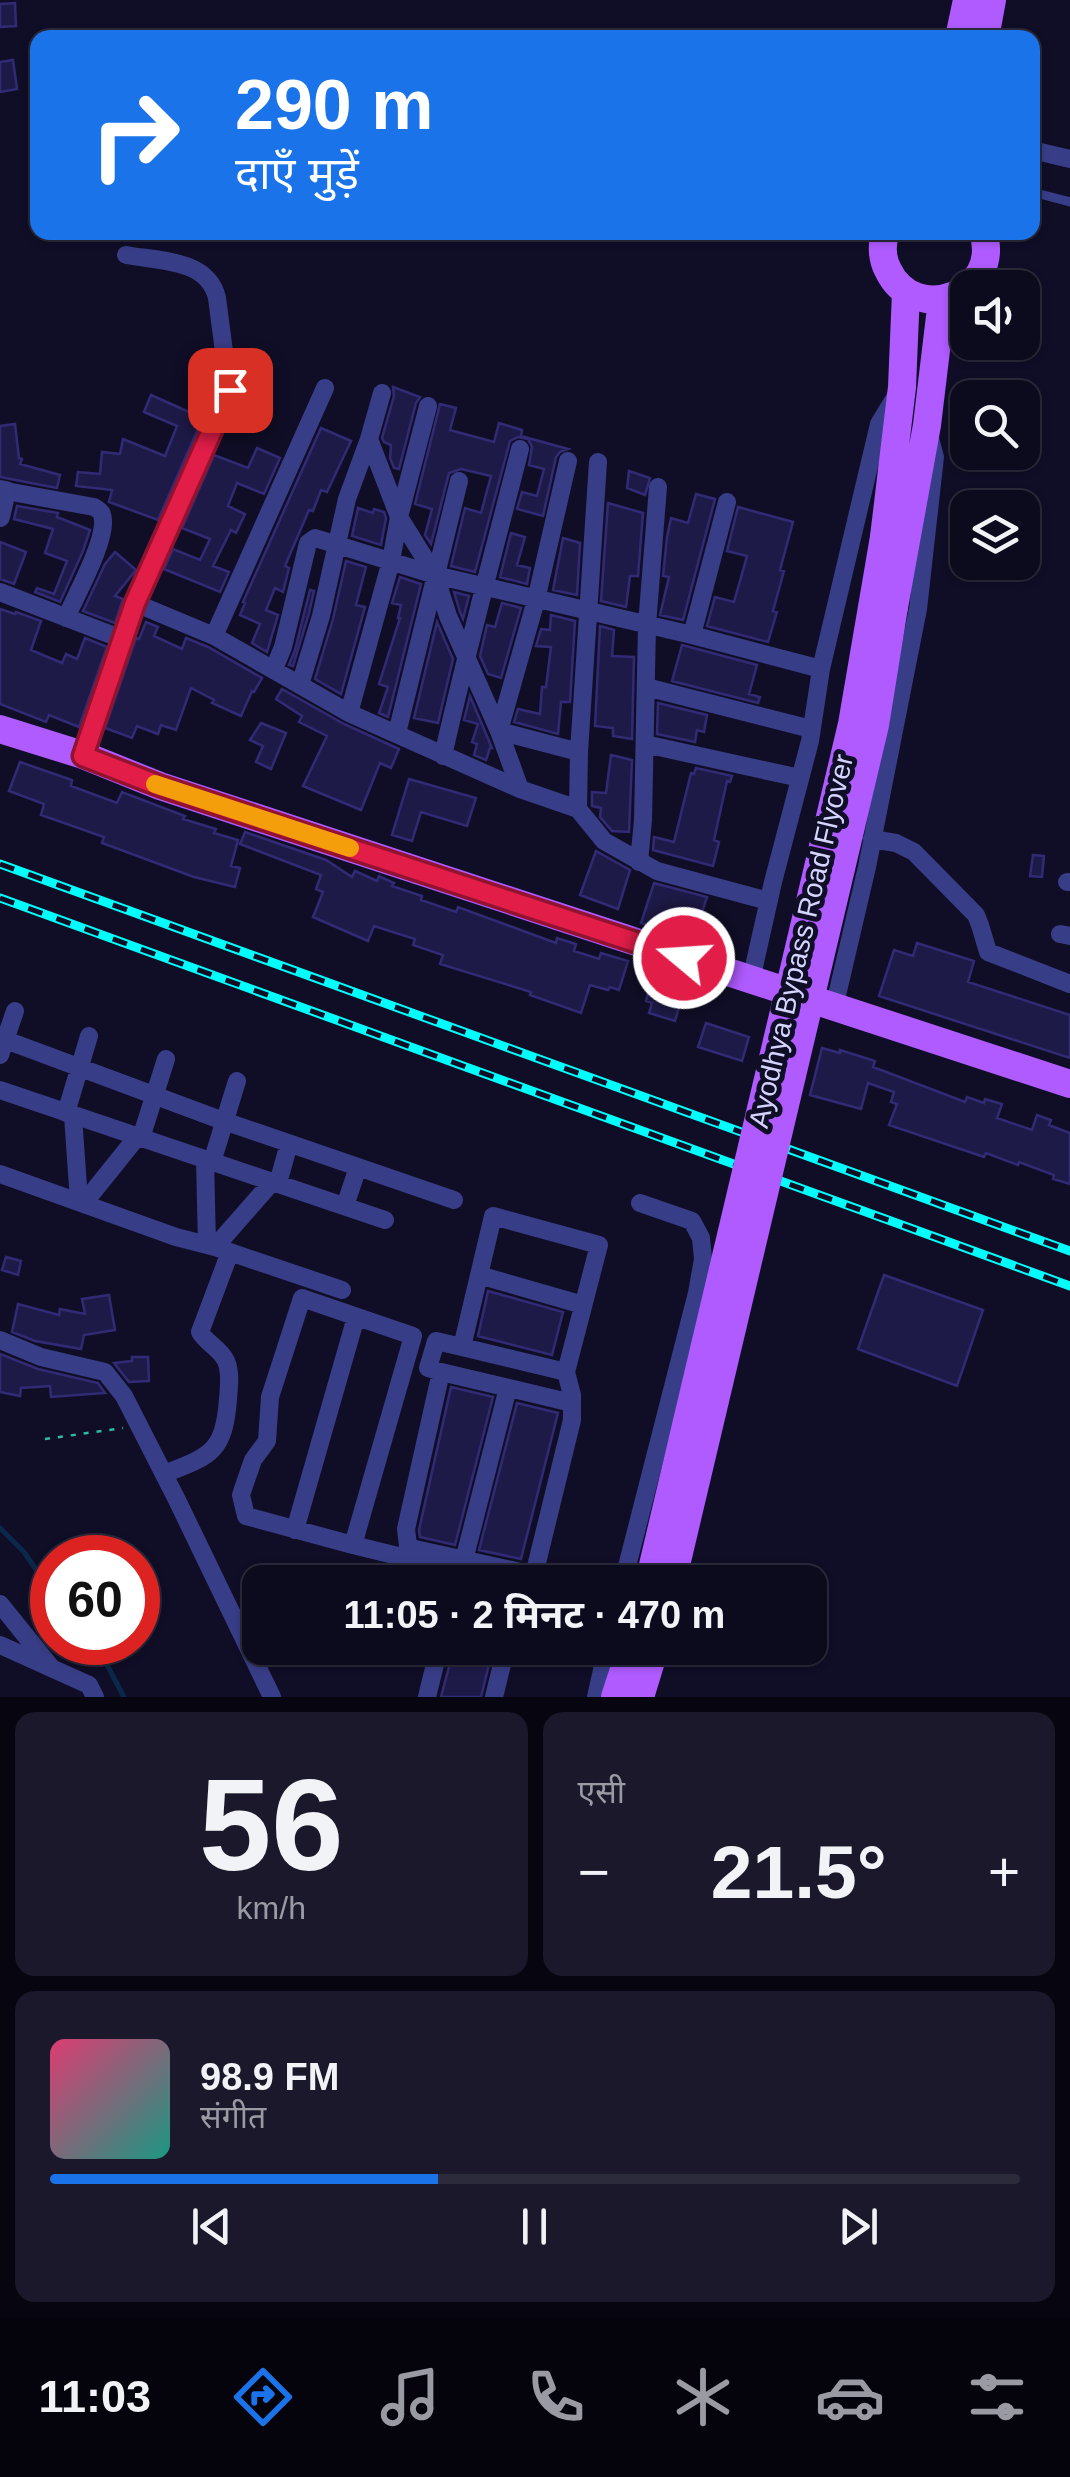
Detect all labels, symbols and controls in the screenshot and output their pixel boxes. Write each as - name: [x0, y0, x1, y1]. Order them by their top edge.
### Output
- text: 290 m: [235, 66, 433, 144]
- icon: right: [70, 70, 200, 200]
- text: दाएँ मुड़ें: [235, 148, 359, 199]
- map controls: [950, 270, 1040, 580]
- button: sound: [950, 270, 1040, 360]
- pin: [188, 348, 273, 433]
- icon: arrive: [203, 363, 258, 418]
- button: search: [950, 380, 1040, 470]
- button: layers: [950, 490, 1040, 580]
- street label: Ayodhya Bypass Road Flyover: [743, 751, 859, 1131]
- position arrow: [632, 906, 736, 1010]
- speed limit sign: 60: [30, 1535, 160, 1665]
- text: 11:05 · 2 मिनट · 470 m: [344, 1594, 725, 1636]
- text: 56: [199, 1752, 344, 1898]
- text: एसी: [578, 1774, 625, 1810]
- text: 21.5°: [711, 1830, 887, 1914]
- text: −: [578, 1841, 610, 1903]
- text: +: [988, 1841, 1020, 1903]
- text: km/h: [237, 1890, 306, 1926]
- text: 98.9 FM: [200, 2056, 339, 2098]
- text: संगीत: [200, 2099, 266, 2135]
- icon: previous: [184, 2199, 239, 2254]
- icon: pause: [507, 2199, 562, 2254]
- icon: next: [831, 2199, 886, 2254]
- icon: directions: [228, 2362, 298, 2432]
- icon: music: [375, 2362, 445, 2432]
- icon: phone: [521, 2362, 591, 2432]
- icon: climate: [668, 2362, 738, 2432]
- icon: car: [815, 2362, 885, 2432]
- icon: filters: [962, 2362, 1032, 2432]
- text: 11:03: [38, 2371, 151, 2422]

